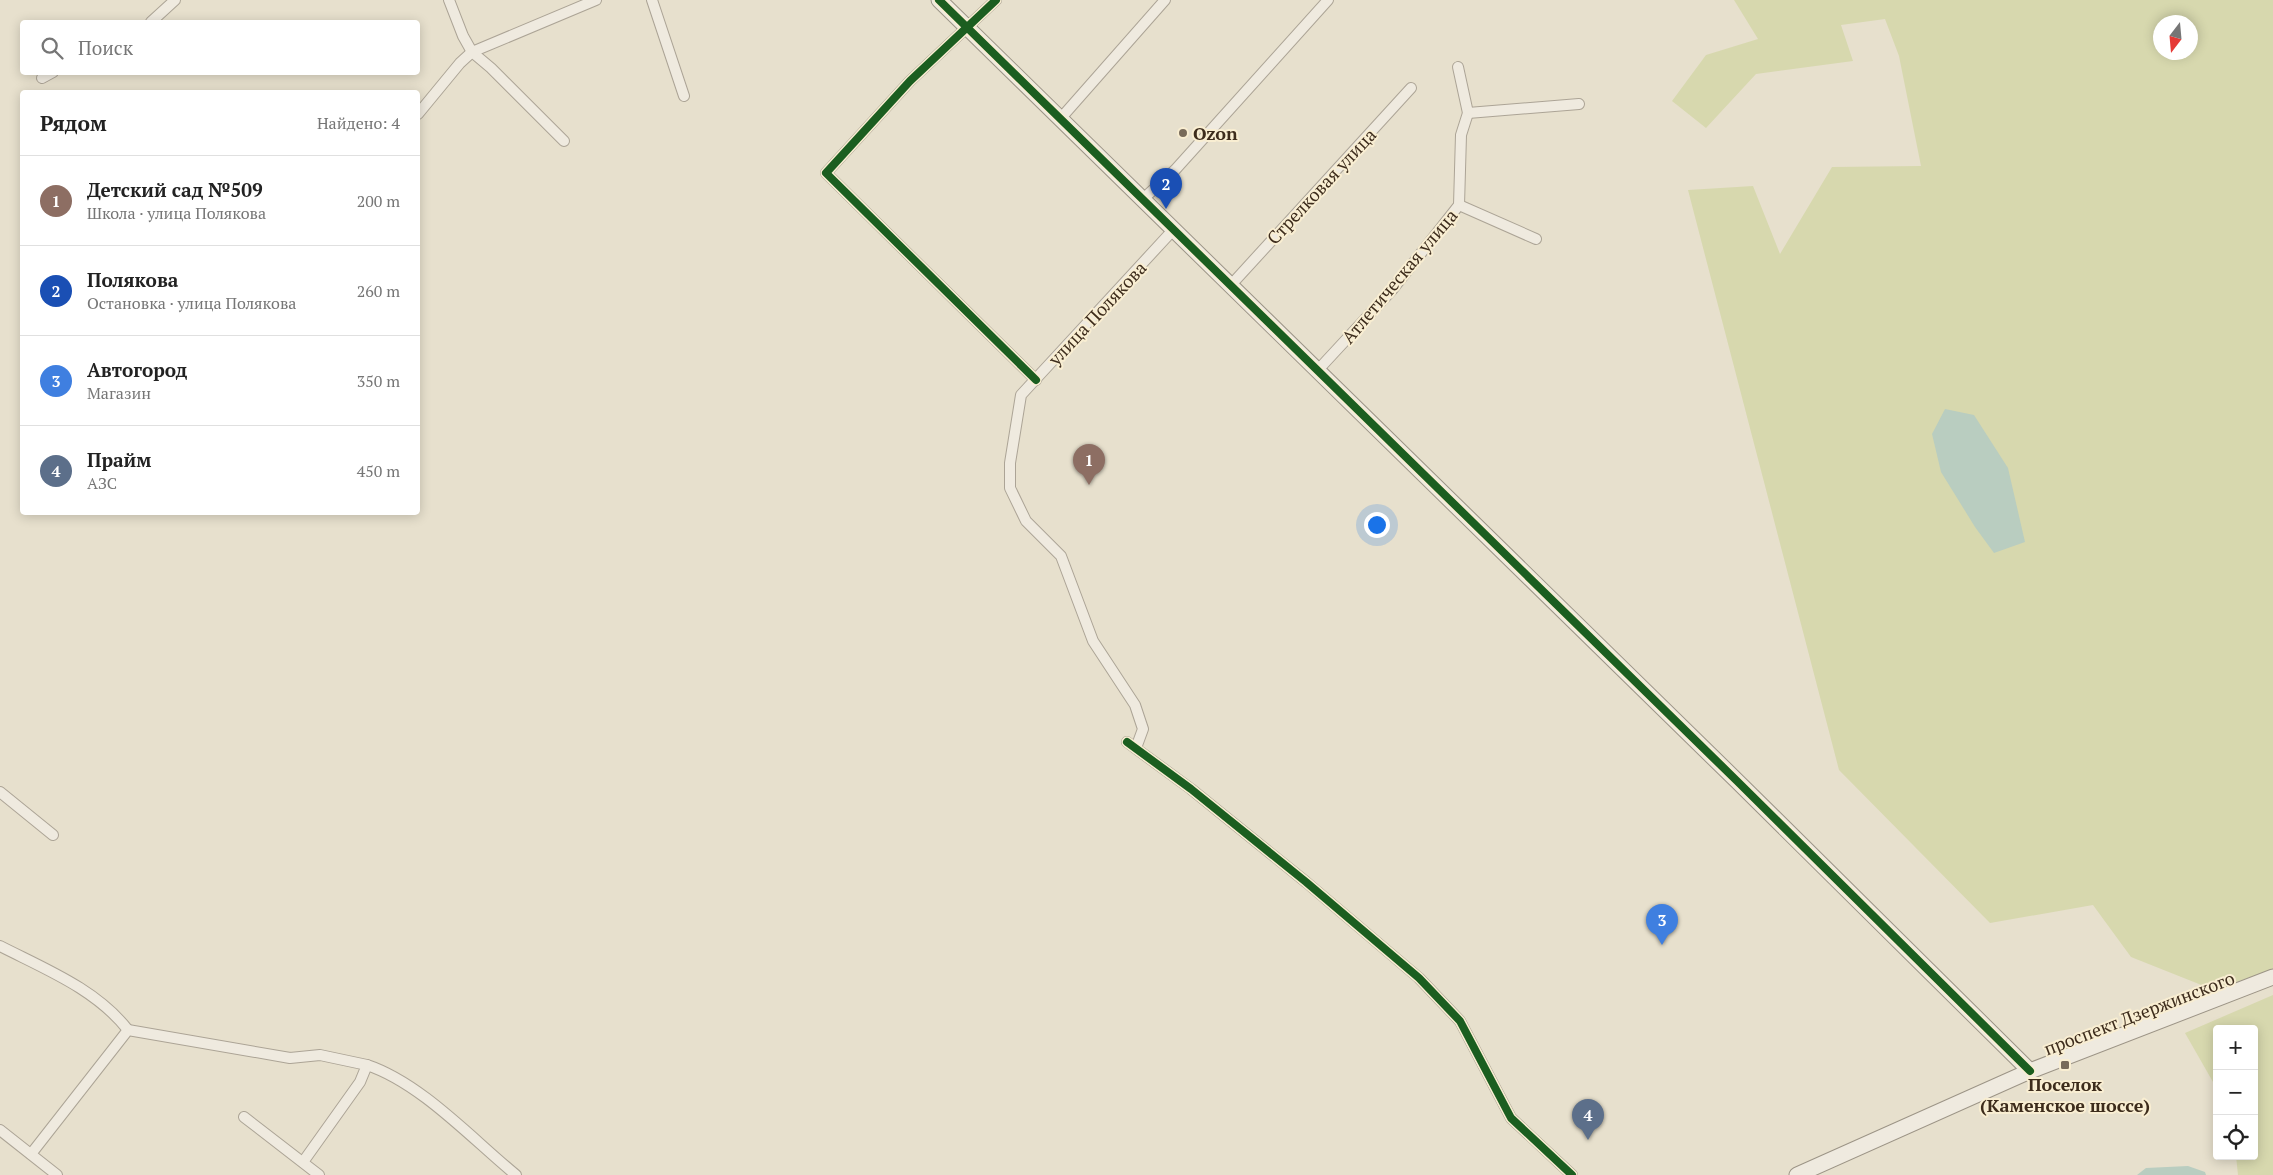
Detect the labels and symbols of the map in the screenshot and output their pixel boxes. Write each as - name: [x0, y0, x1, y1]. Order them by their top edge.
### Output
- north arrow: [2153, 15, 2198, 60]
- place label: Ozon: [1193, 121, 1238, 145]
- street label: Стрелковая улица: [1261, 123, 1381, 249]
- marker: Ozon: [1177, 127, 1189, 139]
- pin: 2: [1150, 168, 1182, 209]
- street label: Атлетическая улица: [1336, 204, 1462, 348]
- street label: улица Полякова: [1042, 256, 1151, 371]
- pin: 1: [1073, 444, 1105, 485]
- your location: [1364, 512, 1390, 538]
- pin: 3: [1646, 904, 1678, 945]
- street label: проспект Дзержинского: [2040, 966, 2238, 1060]
- marker: Поселок (Каменское шоссе): [2059, 1059, 2071, 1071]
- place label: Поселок (Каменское шоссе): [1980, 1072, 2150, 1117]
- pin: 4: [1572, 1099, 1604, 1140]

